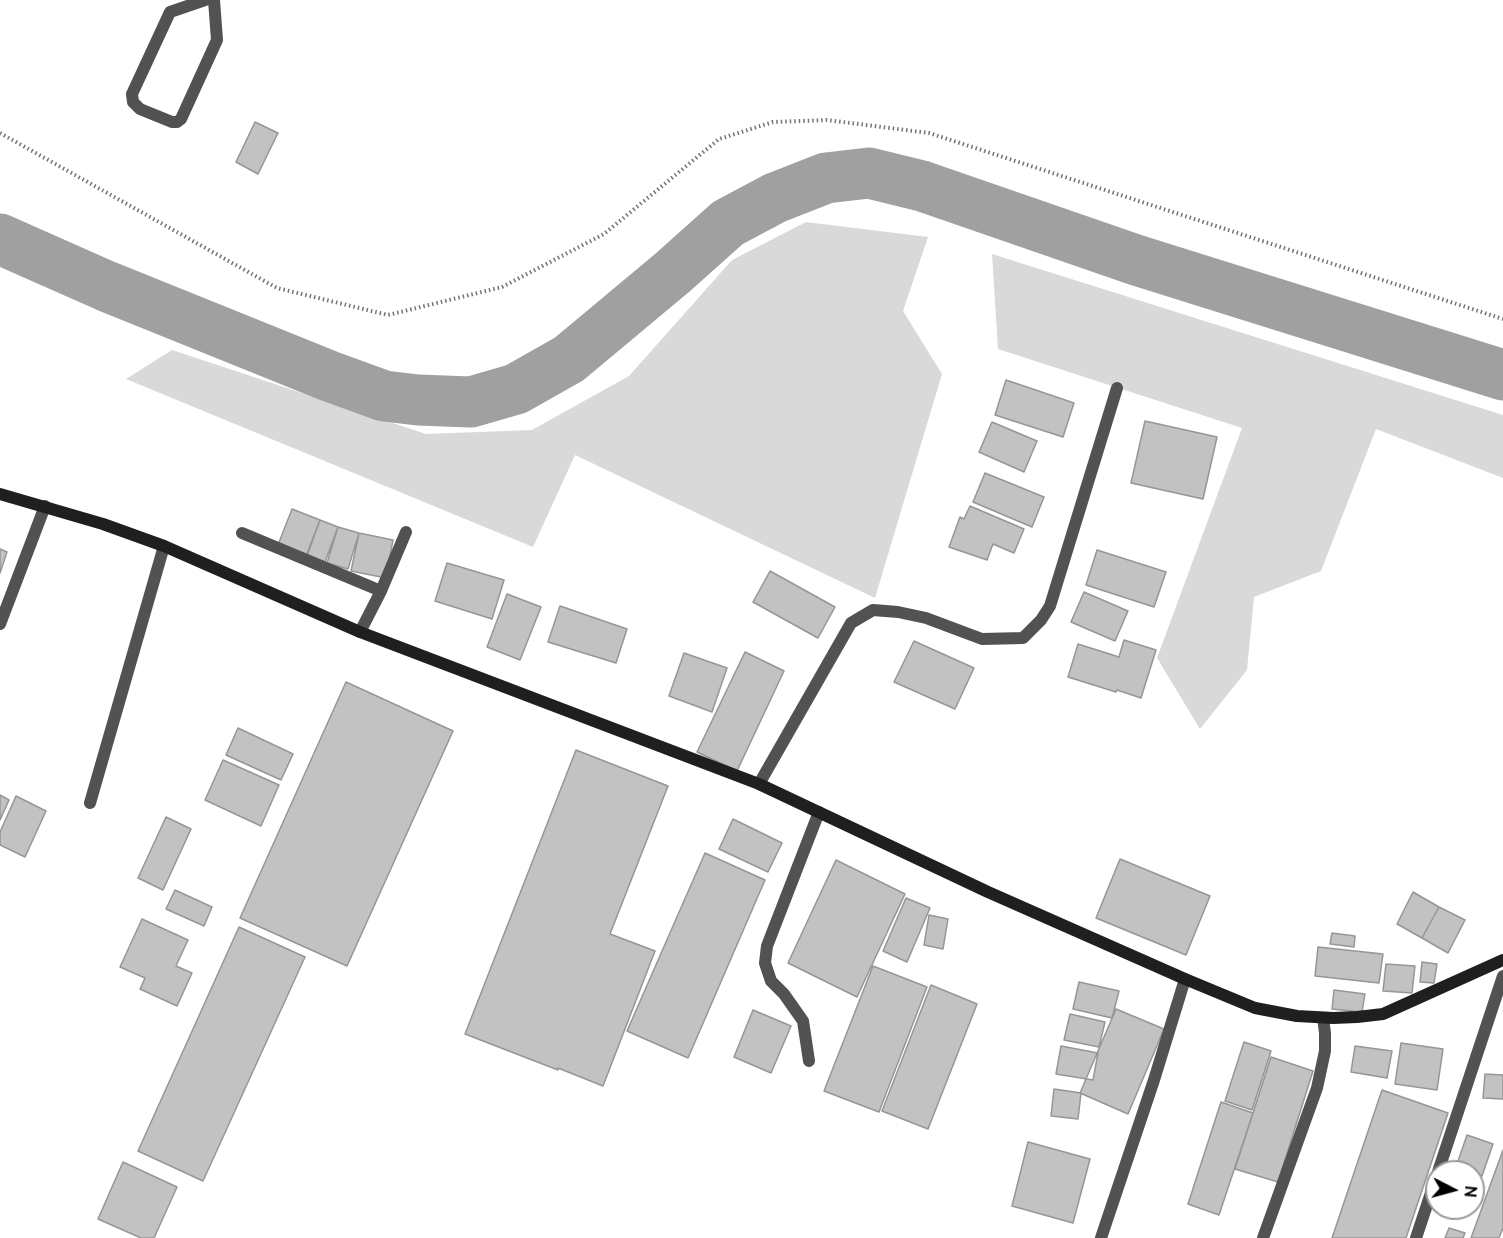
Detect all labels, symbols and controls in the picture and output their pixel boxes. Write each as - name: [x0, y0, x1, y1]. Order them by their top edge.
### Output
- north arrow: [1425, 1160, 1485, 1220]
- text: N: [1461, 1185, 1480, 1199]

